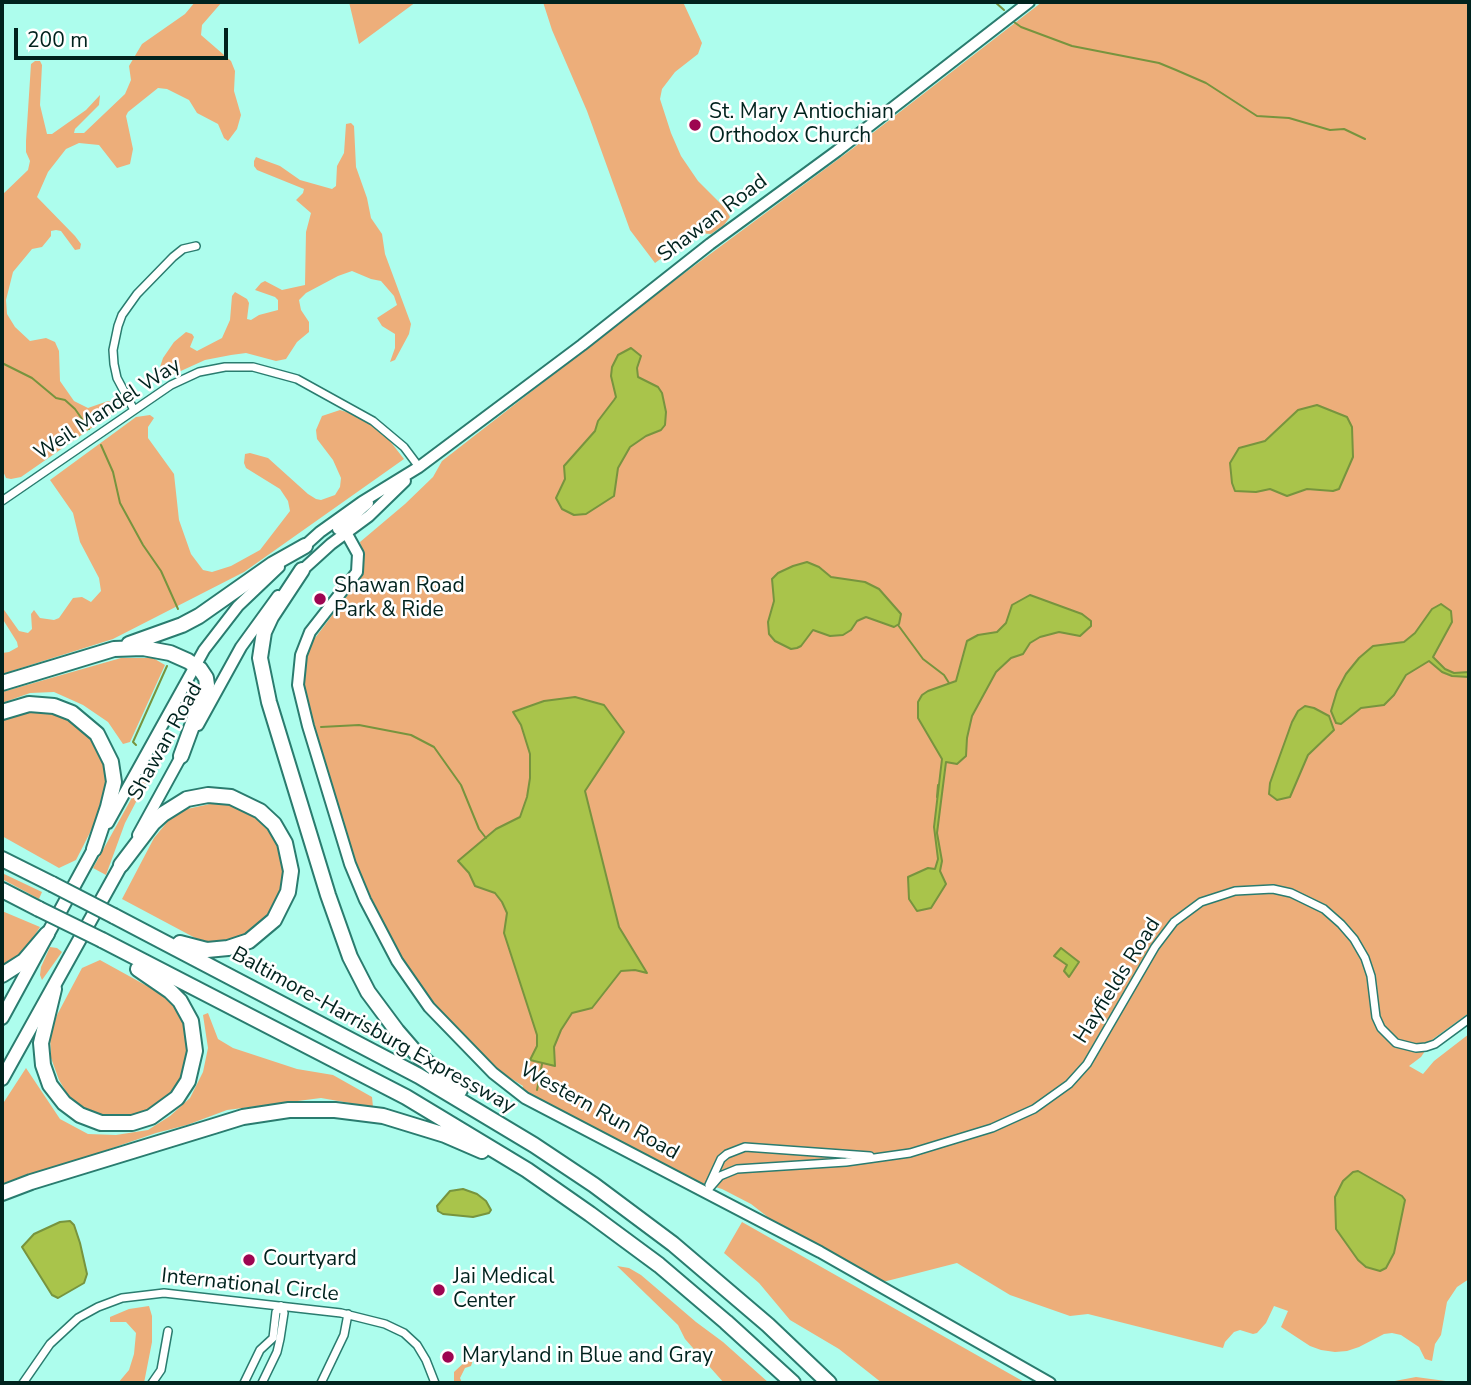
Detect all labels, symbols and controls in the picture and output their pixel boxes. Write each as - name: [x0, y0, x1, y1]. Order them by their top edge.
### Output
- scale bar: [18, 14, 231, 58]
- text: 200 m: [27, 26, 88, 54]
- place label: St. Mary Antiochian Orthodox Church: [709, 100, 894, 150]
- marker: St. Mary Antiochian Orthodox Church: [687, 117, 703, 133]
- street label: Shawan Road: [653, 170, 773, 268]
- street label: Weil Mandel Way: [30, 353, 186, 467]
- place label: Shawan Road Park & Ride: [334, 574, 465, 624]
- marker: Shawan Road Park & Ride: [312, 591, 328, 607]
- street label: Shawan Road: [123, 679, 209, 805]
- street label: Hayfields Road: [1069, 913, 1167, 1049]
- street label: Baltimore-Harrisburg Expressway: [227, 942, 519, 1120]
- street label: Western Run Road: [515, 1058, 683, 1166]
- place label: Courtyard: [263, 1247, 357, 1273]
- marker: Courtyard: [241, 1252, 257, 1268]
- street label: International Circle: [160, 1264, 340, 1308]
- place label: Jai Medical Center: [453, 1265, 554, 1315]
- marker: Jai Medical Center: [431, 1282, 447, 1298]
- place label: Maryland in Blue and Gray: [462, 1344, 713, 1370]
- marker: Maryland in Blue and Gray: [440, 1349, 456, 1365]

